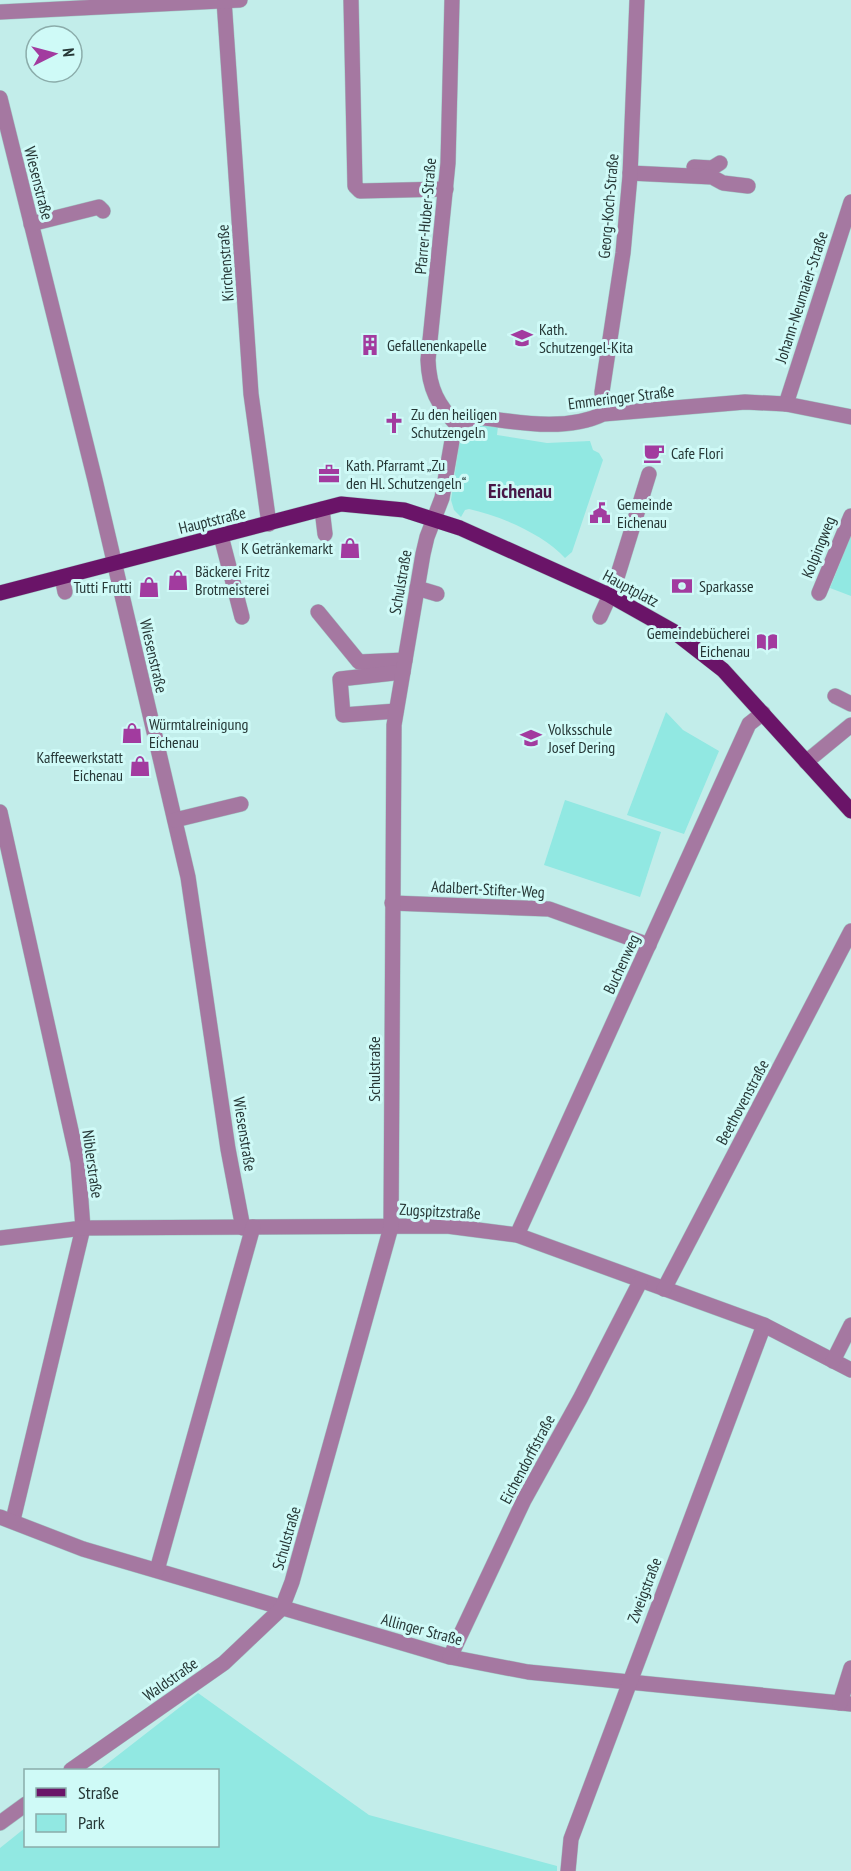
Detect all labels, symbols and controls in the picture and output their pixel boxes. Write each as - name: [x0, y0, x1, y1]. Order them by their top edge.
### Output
- north arrow: [24, 24, 84, 84]
- text: N: [59, 47, 79, 58]
- street label: Wiesenstraße: [20, 144, 58, 222]
- street label: Georg-Koch-Straße: [593, 153, 623, 259]
- street label: Pfarrer-Huber-Straße: [410, 157, 440, 275]
- street label: Kirchenstraße: [212, 224, 238, 302]
- street label: Johann-Neumaier-Straße: [770, 229, 832, 366]
- place label: Kath. Schutzengel-Kita: [539, 319, 633, 357]
- school or university icon: Kath. Schutzengel-Kita: [510, 326, 534, 350]
- building icon: Gefallenenkapelle: [358, 333, 382, 357]
- place label: Gefallenenkapelle: [387, 335, 487, 355]
- street label: Emmeringer Straße: [567, 381, 675, 413]
- place label: Zu den heiligen Schutzengeln: [411, 404, 497, 442]
- church icon: Zu den heiligen Schutzengeln: [382, 411, 406, 435]
- cafe icon: Cafe Flori: [642, 441, 666, 465]
- place label: Cafe Flori: [671, 443, 724, 463]
- place label: Kath. Pfarramt „Zu den Hl. Schutzengeln“: [346, 455, 467, 493]
- office icon: Kath. Pfarramt „Zu den Hl. Schutzengeln“: [317, 462, 341, 486]
- district label: Eichenau: [488, 478, 552, 504]
- place label: Gemeinde Eichenau: [617, 494, 673, 532]
- public building icon: Gemeinde Eichenau: [588, 501, 612, 525]
- street label: Hauptstraße: [176, 502, 248, 538]
- street label: Kolpingweg: [797, 513, 839, 581]
- shop icon: K Getränkemarkt: [338, 536, 362, 560]
- place label: K Getränkemarkt: [241, 538, 334, 558]
- street label: Schulstraße: [384, 548, 416, 616]
- place label: Bäckerei Fritz Brotmeisterei: [195, 561, 270, 599]
- street label: Hauptplatz: [600, 565, 663, 611]
- shop icon: Bäckerei Fritz Brotmeisterei: [166, 568, 190, 592]
- bank icon: Sparkasse: [670, 574, 694, 598]
- shop icon: Tutti Frutti: [137, 575, 161, 599]
- place label: Sparkasse: [699, 576, 754, 596]
- place label: Tutti Frutti: [73, 577, 132, 597]
- street label: Wiesenstraße: [136, 617, 172, 695]
- place label: Gemeindebücherei Eichenau: [647, 623, 750, 661]
- library icon: Gemeindebücherei Eichenau: [755, 630, 779, 654]
- place label: Würmtalreinigung Eichenau: [149, 714, 248, 752]
- place label: Volksschule Josef Dering: [547, 719, 615, 757]
- shop icon: Würmtalreinigung Eichenau: [120, 721, 144, 745]
- school or university icon: Volksschule Josef Dering: [519, 726, 543, 750]
- place label: Kaffeewerkstatt Eichenau: [36, 747, 124, 785]
- shop icon: Kaffeewerkstatt Eichenau: [128, 754, 152, 778]
- street label: Adalbert-Stifter-Weg: [431, 876, 545, 902]
- street label: Buchenweg: [599, 931, 643, 997]
- street label: Schulstraße: [364, 1036, 384, 1102]
- street label: Beethovenstraße: [711, 1056, 773, 1148]
- street label: Wiesenstraße: [229, 1095, 261, 1173]
- street label: Niblerstraße: [78, 1129, 108, 1199]
- street label: Zugspitzstraße: [399, 1199, 481, 1223]
- street label: Eichendorffstraße: [495, 1411, 559, 1507]
- street label: Schulstraße: [267, 1504, 305, 1572]
- street label: Zweigstraße: [622, 1555, 666, 1625]
- street label: Allinger Straße: [379, 1609, 465, 1649]
- street label: Waldstraße: [139, 1653, 201, 1705]
- legend: [24, 1769, 219, 1847]
- text: Straße: [78, 1781, 119, 1804]
- text: Park: [78, 1811, 105, 1834]

